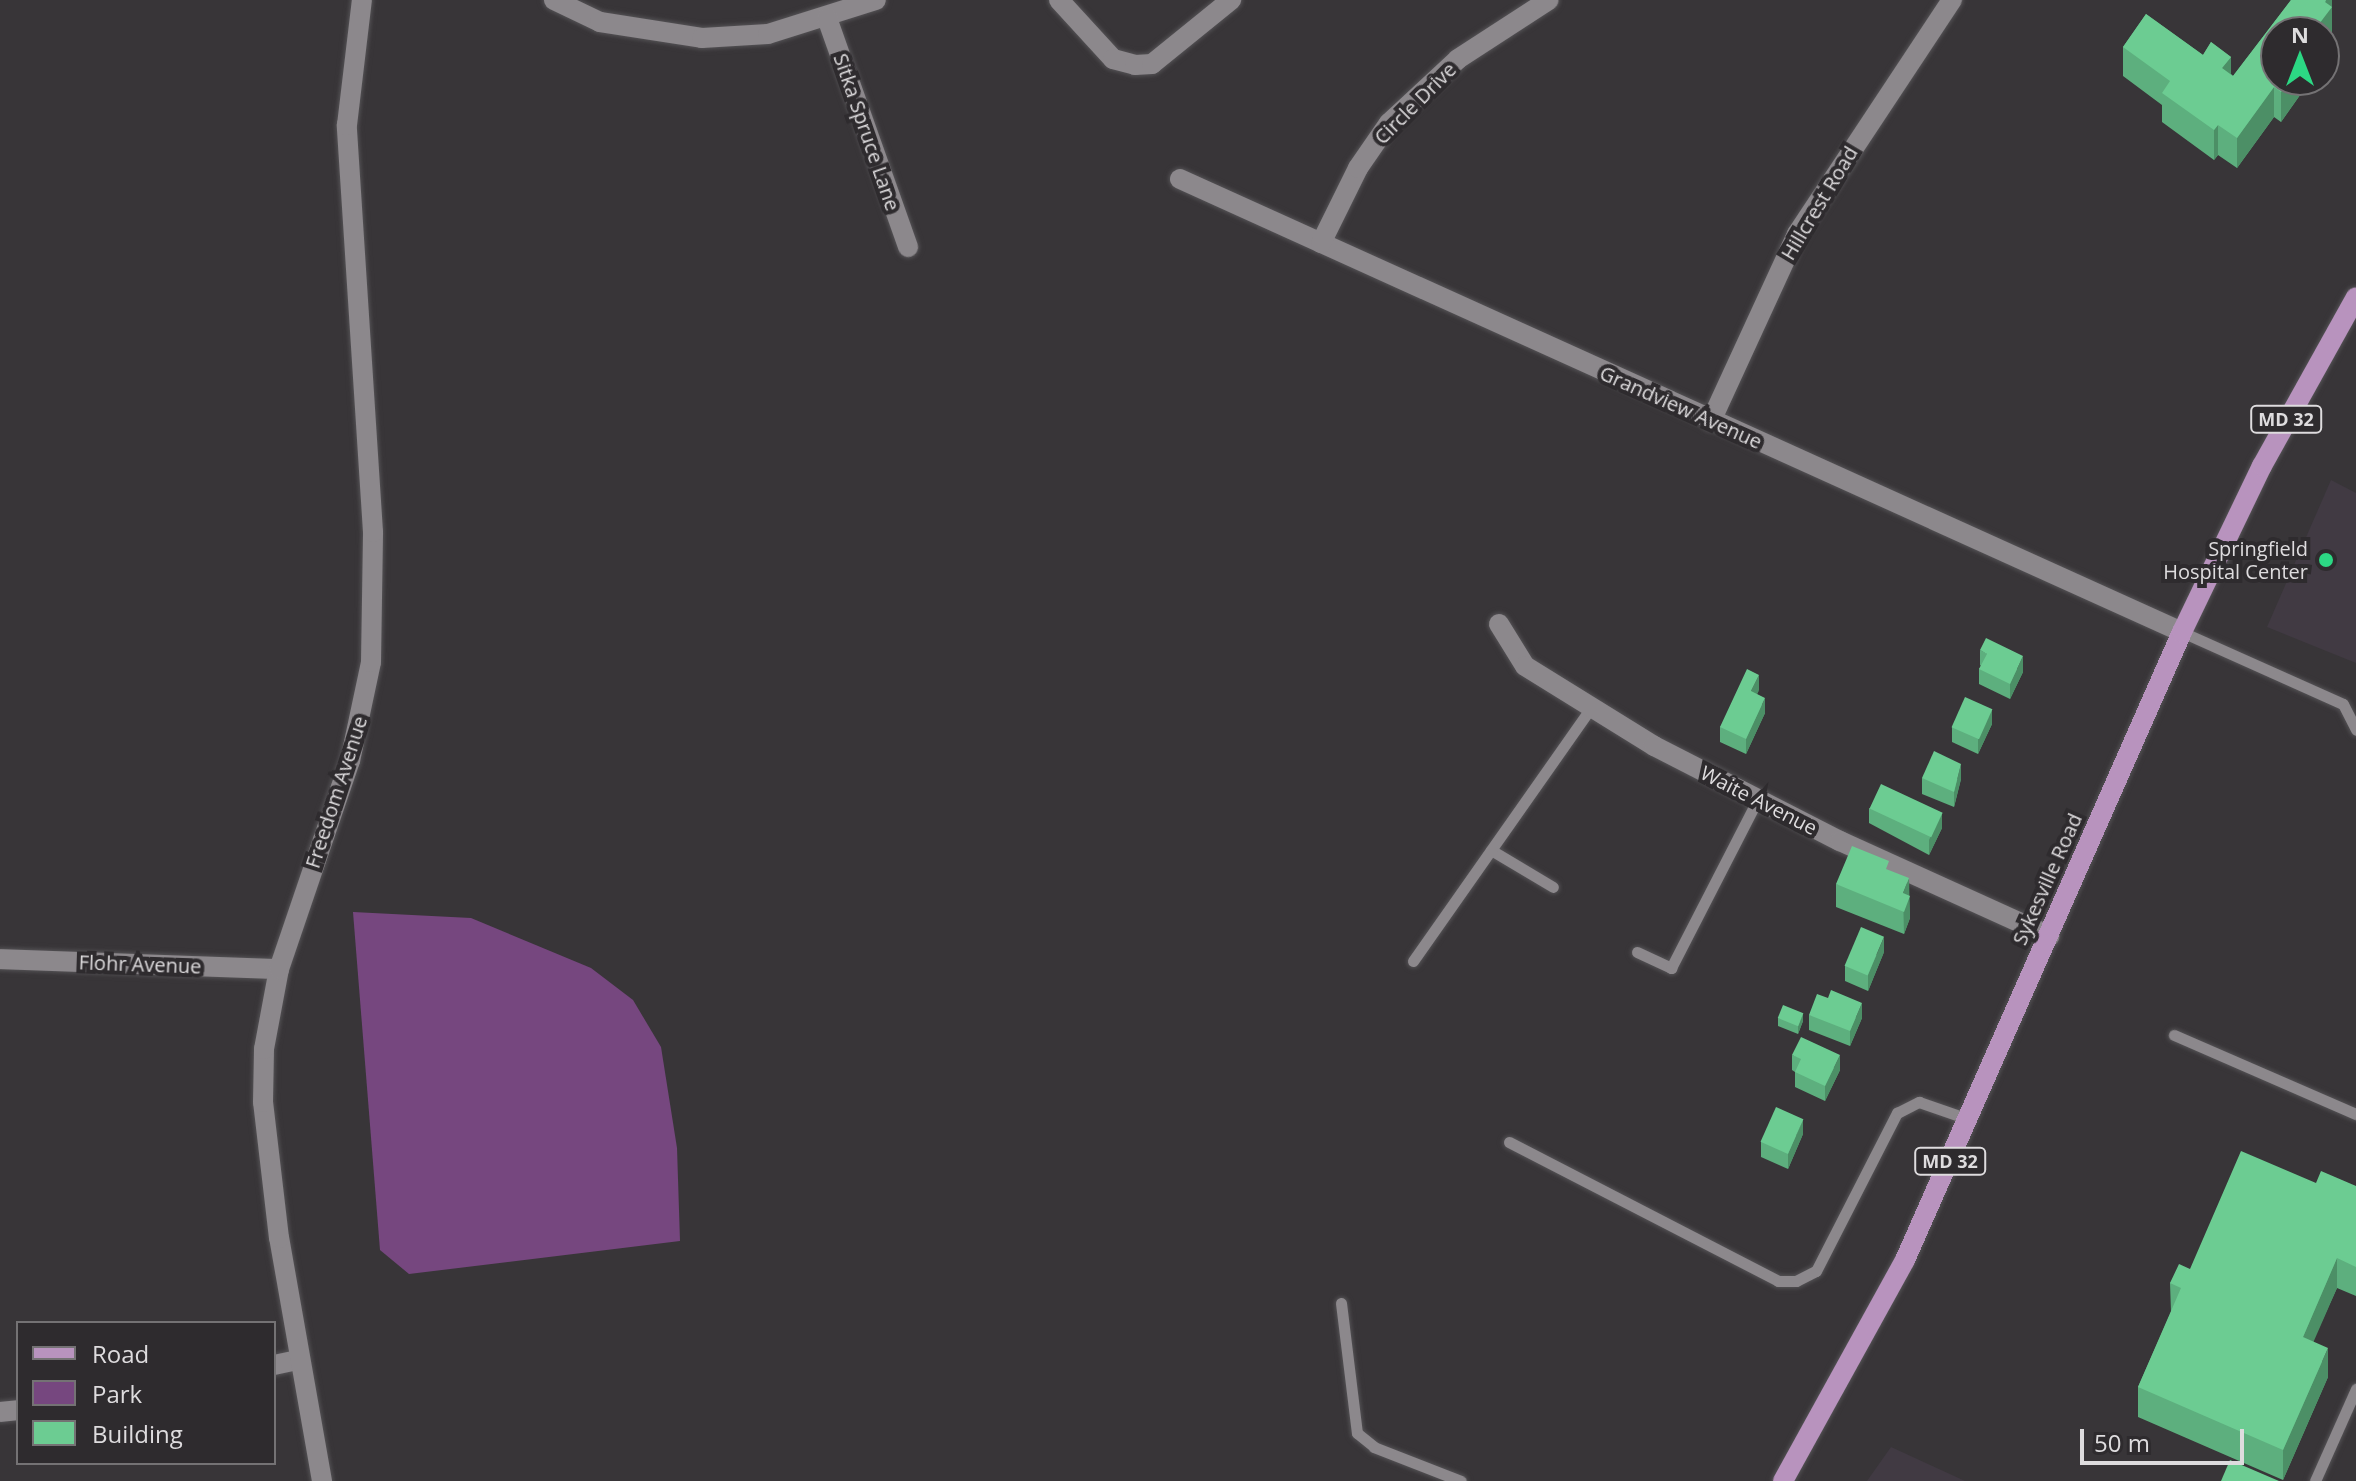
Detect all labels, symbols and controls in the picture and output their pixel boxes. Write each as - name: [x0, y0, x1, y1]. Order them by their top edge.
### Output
- north arrow: [2260, 16, 2340, 96]
- text: N: [2291, 19, 2309, 49]
- street label: Sitka Spruce Lane: [829, 50, 905, 214]
- street label: Circle Drive: [1369, 57, 1461, 149]
- street label: Hillcrest Road: [1776, 142, 1862, 264]
- street label: Grandview Avenue: [1596, 360, 1766, 454]
- road number: MD 32: [2250, 405, 2322, 433]
- place label: Springfield Hospital Center: [2163, 536, 2308, 583]
- marker: Springfield Hospital Center: [2315, 549, 2337, 571]
- street label: Freedom Avenue: [300, 713, 372, 871]
- street label: Waite Avenue: [1697, 760, 1821, 840]
- street label: Sykesville Road: [2007, 809, 2087, 949]
- street label: Flohr Avenue: [78, 950, 202, 978]
- road number: MD 32: [1914, 1147, 1986, 1175]
- legend: [16, 1321, 276, 1465]
- text: Road: [92, 1337, 149, 1370]
- text: Park: [92, 1377, 142, 1410]
- scale bar: [2084, 1413, 2248, 1463]
- text: Building: [92, 1417, 183, 1450]
- text: 50 m: [2094, 1426, 2150, 1459]

